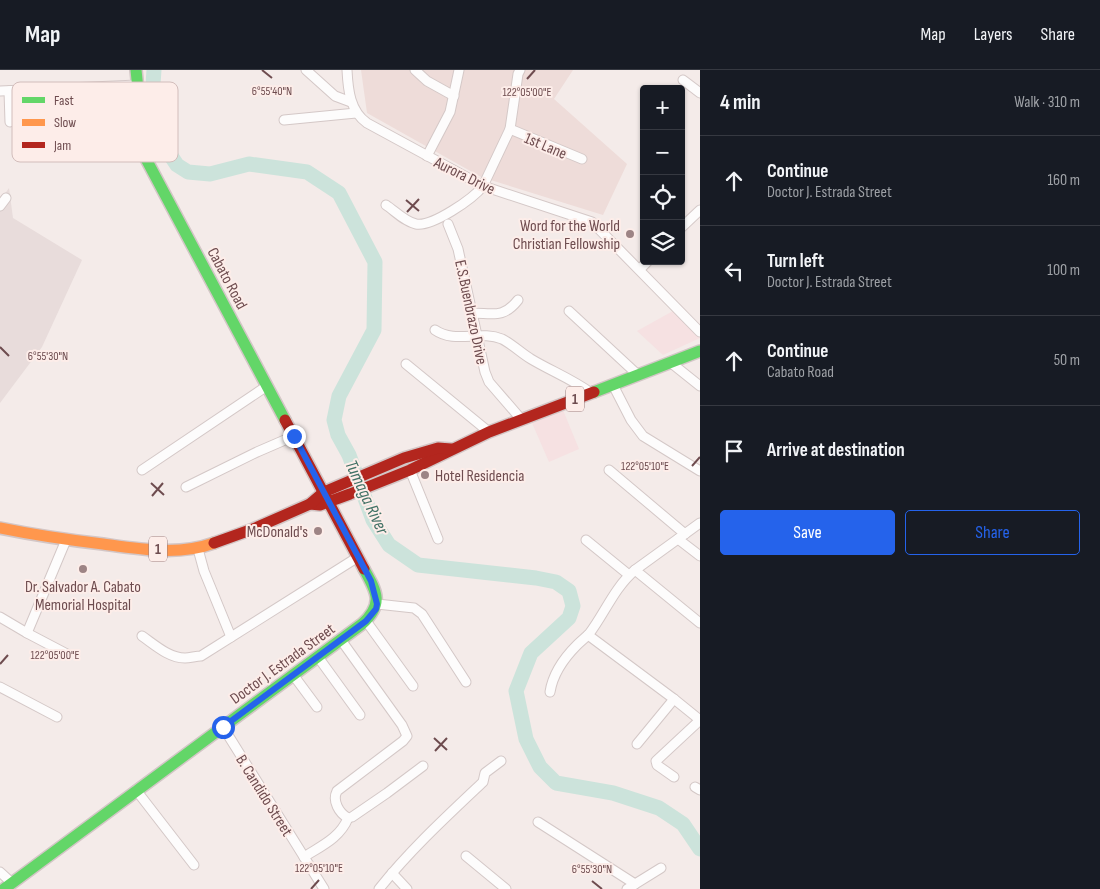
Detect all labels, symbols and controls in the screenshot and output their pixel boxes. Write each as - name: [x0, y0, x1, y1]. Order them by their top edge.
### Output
- text: Map: [25, 20, 60, 49]
- text: Map: [921, 24, 946, 45]
- text: Layers: [974, 24, 1013, 45]
- text: Share: [1041, 24, 1075, 45]
- legend: [12, 82, 178, 162]
- text: 6°55'40"N: [252, 84, 292, 99]
- text: 122°05'00"E: [502, 85, 552, 100]
- map controls: [640, 85, 685, 265]
- button: +: [640, 85, 685, 130]
- text: 4 min: [720, 90, 761, 115]
- text: Fast: [54, 92, 74, 109]
- text: Walk · 310 m: [1014, 93, 1080, 112]
- text: Slow: [54, 114, 76, 131]
- street label: 1st Lane: [521, 129, 569, 164]
- button: −: [640, 130, 685, 175]
- text: Jam: [53, 137, 71, 154]
- street label: Aurora Drive: [430, 153, 498, 199]
- text: Continue: [767, 160, 828, 183]
- icon: ahead: [720, 167, 748, 195]
- text: 160 m: [1047, 171, 1080, 190]
- button: locate: [640, 175, 685, 220]
- text: Doctor J. Estrada Street: [767, 183, 892, 202]
- place label: Word for the World Christian Fellowship: [513, 217, 620, 254]
- button: layers: [640, 220, 685, 265]
- marker: Word for the World Christian Fellowship: [624, 228, 636, 240]
- street label: Cabato Road: [203, 245, 251, 313]
- text: Turn left: [767, 250, 824, 273]
- icon: left: [720, 257, 748, 285]
- street label: E.S.Buenbrazo Drive: [450, 258, 491, 366]
- text: 100 m: [1047, 261, 1080, 280]
- text: Doctor J. Estrada Street: [767, 273, 892, 292]
- text: Continue: [767, 340, 828, 363]
- icon: ahead: [720, 347, 748, 375]
- text: 6°55'30"N: [28, 349, 68, 364]
- text: 50 m: [1054, 351, 1080, 370]
- text: Cabato Road: [767, 363, 834, 382]
- road number: 1: [566, 386, 584, 412]
- route end: [283, 425, 306, 448]
- icon: arrive: [720, 437, 748, 465]
- text: Arrive at destination: [767, 439, 905, 462]
- water label: Tumaga River: [340, 457, 393, 538]
- text: 122°05'10"E: [621, 459, 669, 474]
- place label: Hotel Residencia: [435, 467, 524, 486]
- marker: Hotel Residencia: [419, 469, 431, 481]
- button: Save: [720, 510, 895, 555]
- button: Share: [905, 510, 1080, 555]
- place label: McDonald's: [247, 523, 308, 542]
- marker: McDonald's: [312, 525, 324, 537]
- road number: 1: [149, 536, 167, 562]
- marker: Dr. Salvador A. Cabato Memorial Hospital: [77, 563, 89, 575]
- place label: Dr. Salvador A. Cabato Memorial Hospital: [25, 578, 141, 615]
- street label: Doctor J. Estrada Street: [227, 620, 339, 709]
- text: 122°05'00"E: [30, 648, 80, 663]
- route start: [212, 716, 235, 739]
- street label: B. Candido Street: [231, 752, 296, 840]
- text: 122°05'10"E: [295, 861, 343, 876]
- text: 6°55'30"N: [572, 862, 612, 877]

